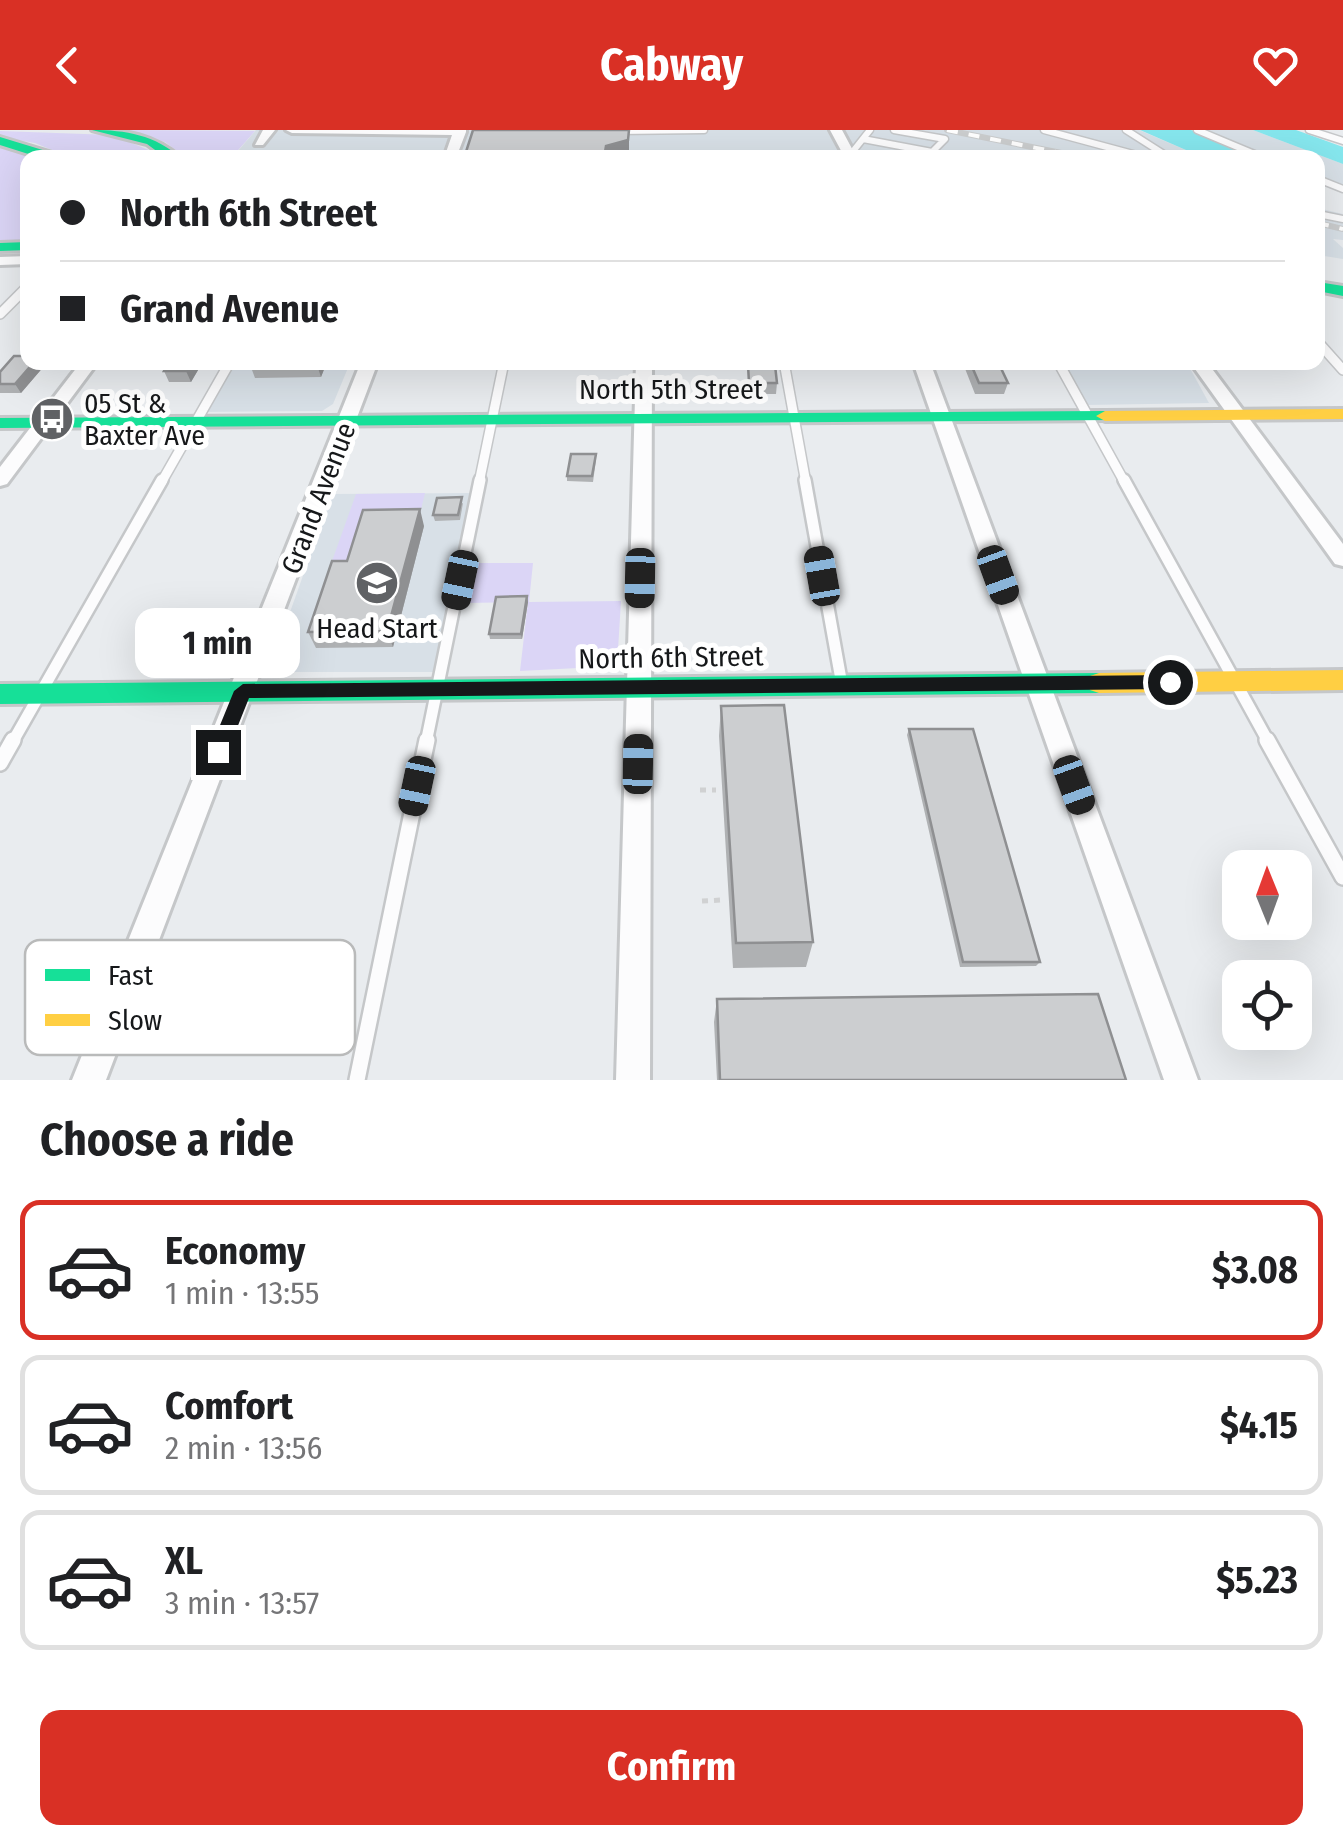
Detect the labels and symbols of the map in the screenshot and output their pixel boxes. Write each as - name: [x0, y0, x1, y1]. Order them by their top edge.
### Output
- street label: North 5th Street: [579, 373, 764, 406]
- place label: 05 St & Baxter Ave: [84, 387, 205, 452]
- bus stop icon: 05 St & Baxter Ave: [29, 396, 75, 442]
- street label: Grand Avenue: [275, 418, 362, 578]
- car: [974, 542, 1022, 608]
- car: [802, 544, 842, 608]
- car: [439, 548, 481, 612]
- car: [624, 548, 656, 608]
- school or university icon: Head Start: [354, 560, 400, 606]
- callout: 1 min: [136, 607, 300, 677]
- place label: Head Start: [316, 612, 439, 645]
- street label: North 6th Street: [578, 639, 765, 676]
- route start: [1148, 660, 1193, 705]
- route end: [196, 730, 241, 775]
- car: [622, 734, 654, 794]
- car: [1050, 752, 1098, 818]
- car: [396, 754, 438, 818]
- north arrow: [1222, 850, 1312, 940]
- legend: [25, 940, 355, 1055]
- text: Fast: [108, 959, 154, 992]
- text: Slow: [108, 1004, 162, 1037]

